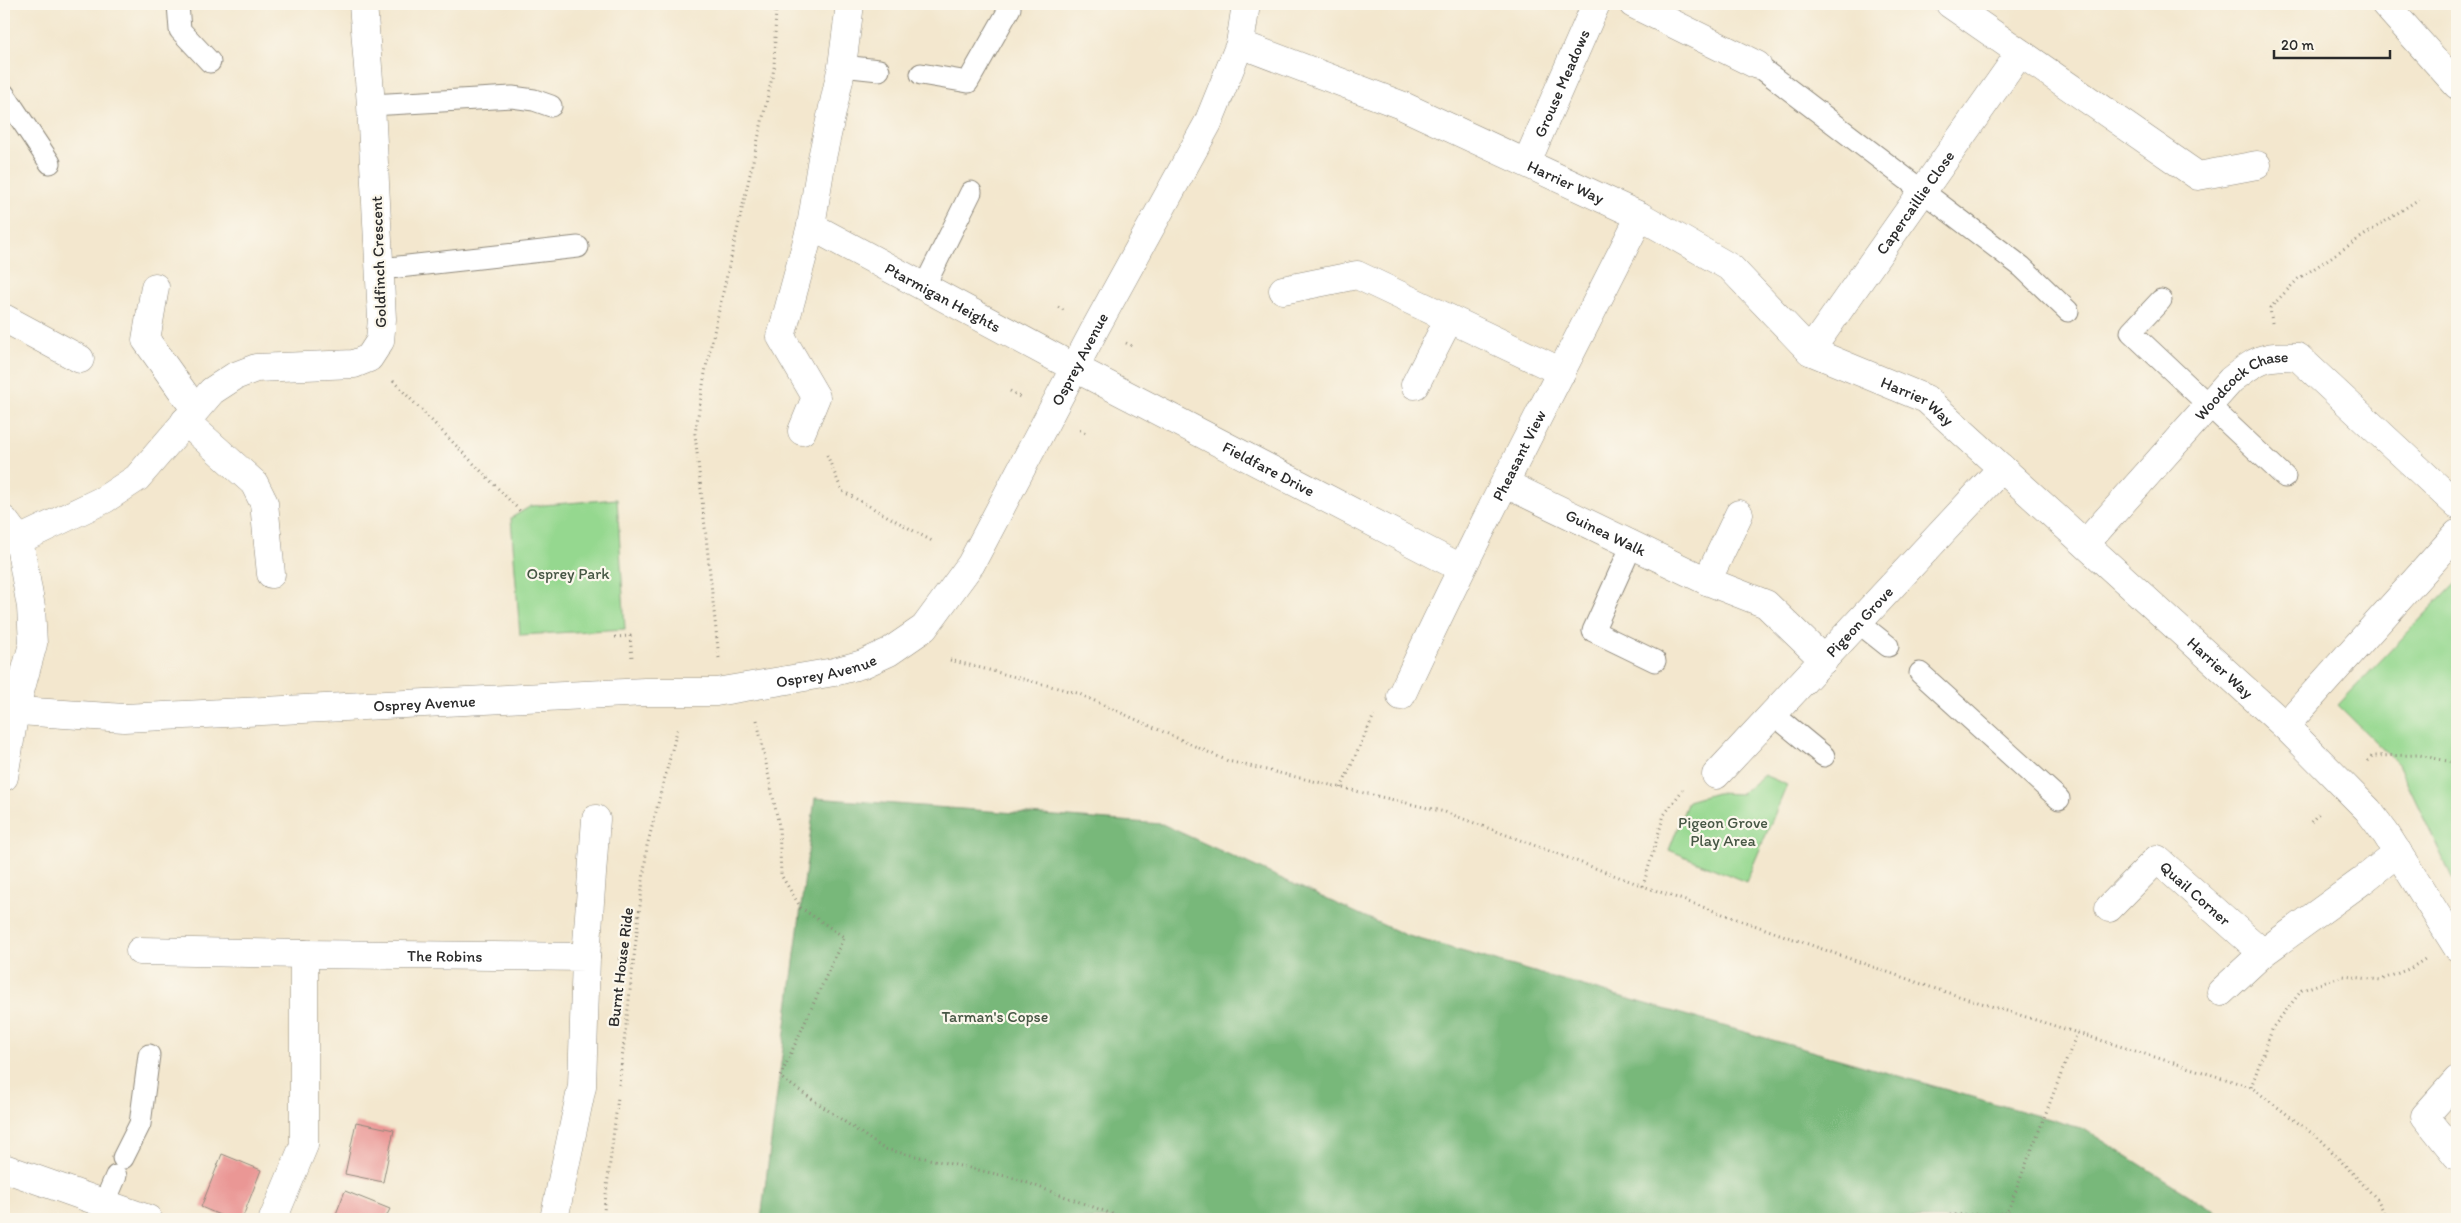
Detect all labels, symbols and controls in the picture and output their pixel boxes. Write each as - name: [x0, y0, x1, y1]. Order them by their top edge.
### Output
- street label: Grouse Meadows: [1530, 27, 1594, 140]
- scale bar: [2274, 28, 2390, 60]
- text: 20 m: [2281, 36, 2315, 54]
- street label: Capercaillie Close: [1872, 147, 1958, 258]
- street label: Harrier Way: [1524, 156, 1608, 208]
- street label: Goldfinch Crescent: [367, 196, 390, 328]
- street label: Ptarmigan Heights: [882, 259, 1004, 336]
- street label: Osprey Avenue: [1047, 309, 1112, 409]
- street label: Woodcock Chase: [2191, 347, 2289, 424]
- street label: Harrier Way: [1878, 372, 1958, 430]
- street label: Pheasant View: [1488, 407, 1550, 504]
- street label: Fieldfare Drive: [1219, 437, 1318, 501]
- street label: Guinea Walk: [1562, 505, 1650, 560]
- park label: Osprey Park: [526, 564, 610, 583]
- street label: Pigeon Grove: [1822, 582, 1897, 661]
- street label: Harrier Way: [2183, 633, 2257, 703]
- street label: Osprey Avenue: [774, 650, 880, 692]
- street label: Osprey Avenue: [373, 691, 476, 716]
- park label: Pigeon Grove Play Area: [1678, 813, 1768, 850]
- street label: Quail Corner: [2156, 857, 2235, 930]
- street label: Burnt House Ride: [604, 906, 637, 1028]
- street label: The Robins: [407, 946, 483, 966]
- park label: Tarman's Copse: [942, 1007, 1048, 1026]

